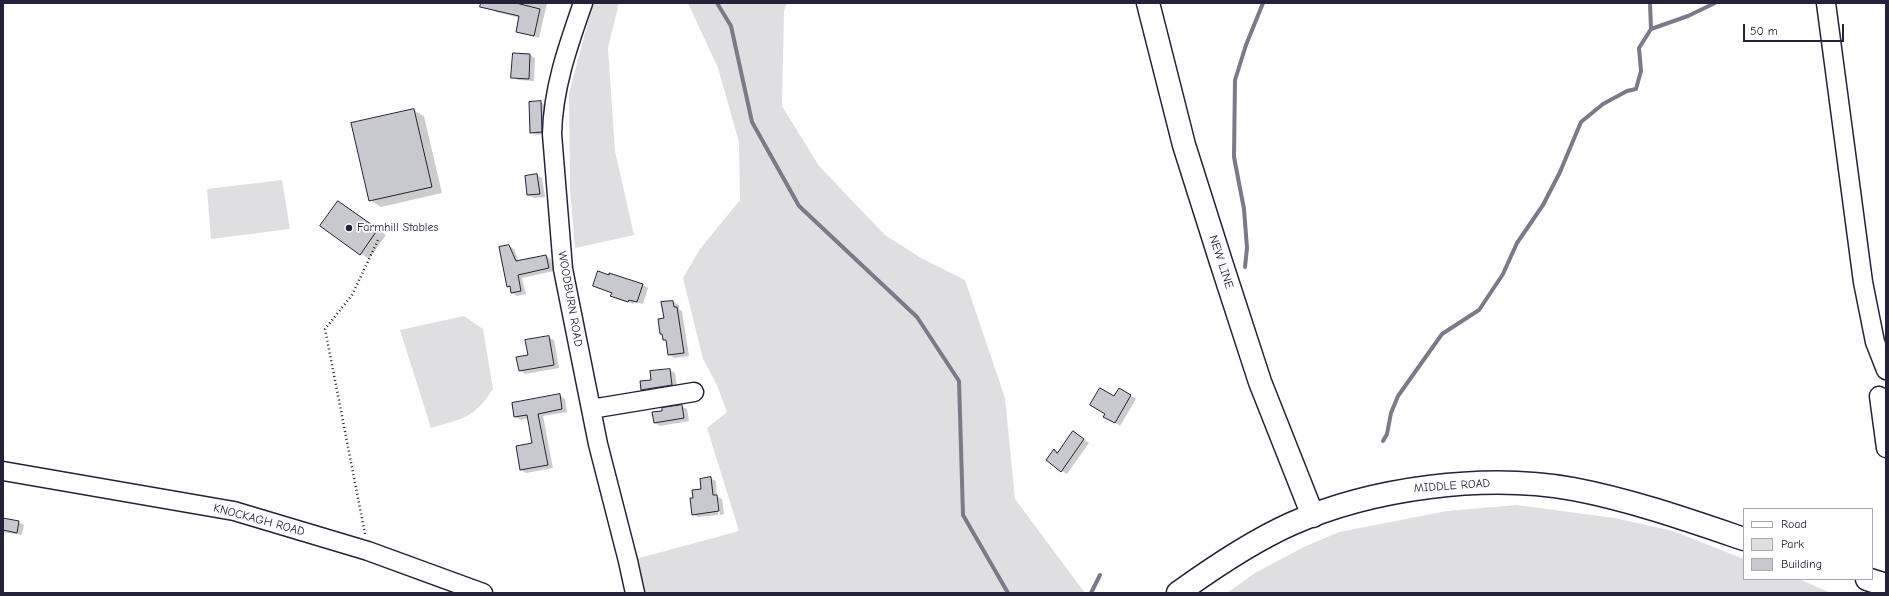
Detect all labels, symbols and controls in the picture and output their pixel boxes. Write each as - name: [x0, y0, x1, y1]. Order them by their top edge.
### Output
- scale bar: [1745, 16, 1846, 42]
- text: 50 m: [1750, 24, 1778, 38]
- place label: Farmhill Stables: [357, 221, 438, 235]
- marker: Farmhill Stables: [344, 223, 354, 233]
- street label: NEW LINE: [1206, 233, 1236, 291]
- street label: WOODBURN ROAD: [554, 250, 586, 348]
- street label: MIDDLE ROAD: [1413, 476, 1491, 496]
- street label: KNOCKAGH ROAD: [212, 501, 306, 539]
- legend: [1743, 508, 1873, 580]
- text: Road: [1781, 517, 1807, 531]
- text: Park: [1781, 537, 1804, 551]
- text: Building: [1781, 557, 1822, 571]

